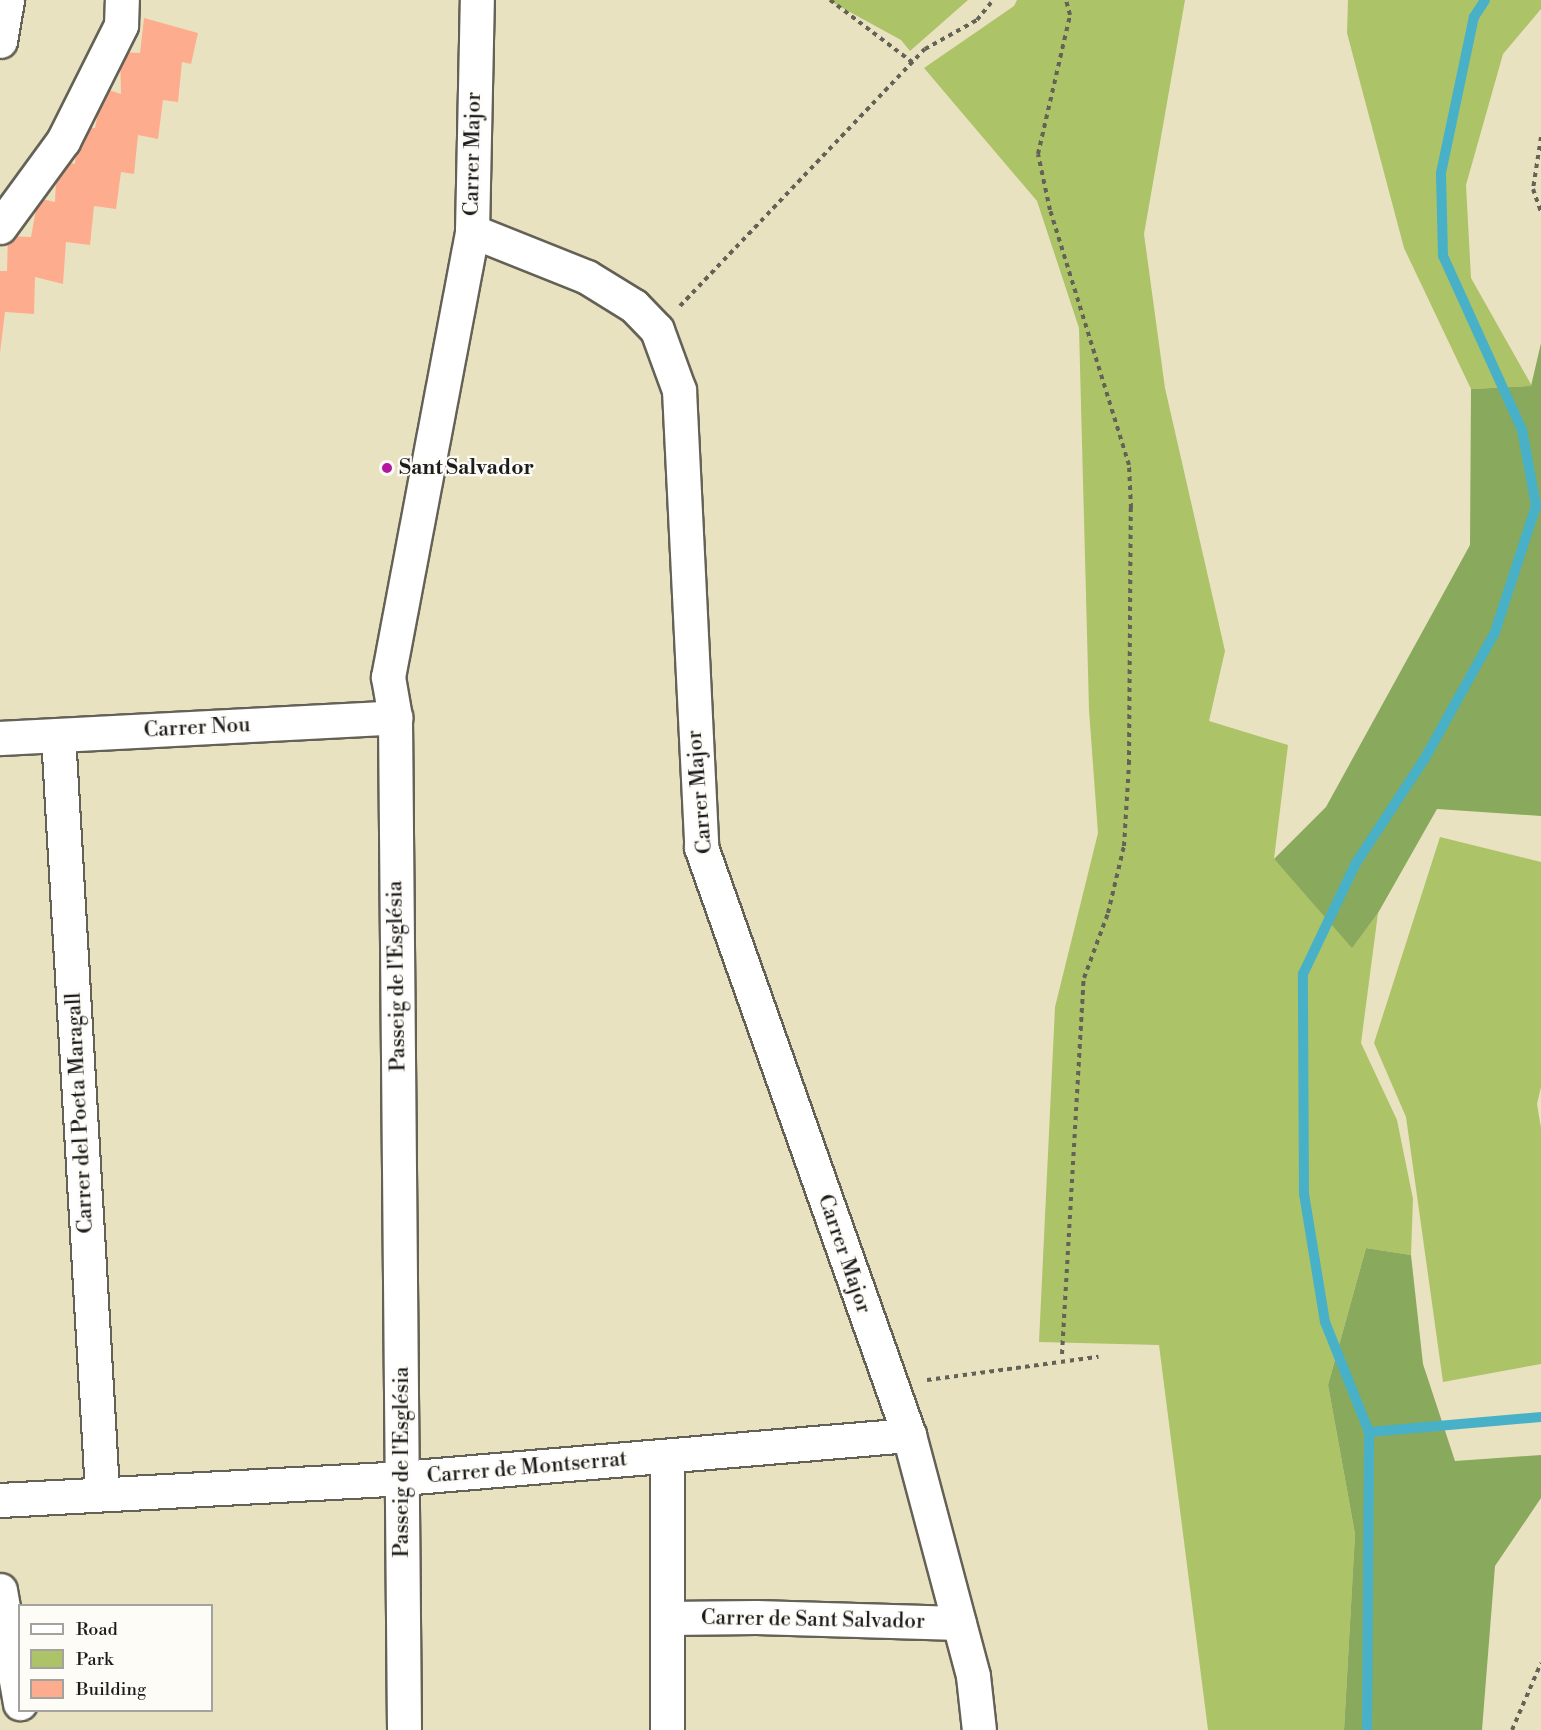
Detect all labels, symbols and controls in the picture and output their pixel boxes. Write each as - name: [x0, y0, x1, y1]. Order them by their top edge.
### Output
- street label: Carrer Major: [459, 92, 487, 216]
- place label: Sant Salvador: [399, 455, 534, 481]
- marker: Sant Salvador: [380, 461, 394, 475]
- street label: Carrer Nou: [143, 713, 251, 743]
- street label: Carrer Major: [682, 729, 718, 855]
- street label: Passeig de l'Església: [383, 880, 411, 1072]
- street label: Carrer del Poeta Maragall: [61, 992, 99, 1234]
- street label: Carrer Major: [812, 1191, 876, 1317]
- street label: Passeig de l'Església: [389, 1367, 415, 1557]
- street label: Carrer de Montserrat: [426, 1447, 628, 1489]
- legend: [18, 1604, 213, 1712]
- street label: Carrer de Sant Salvador: [701, 1605, 925, 1635]
- text: Road: [76, 1618, 118, 1641]
- text: Park: [76, 1648, 113, 1671]
- text: Building: [76, 1678, 146, 1701]

